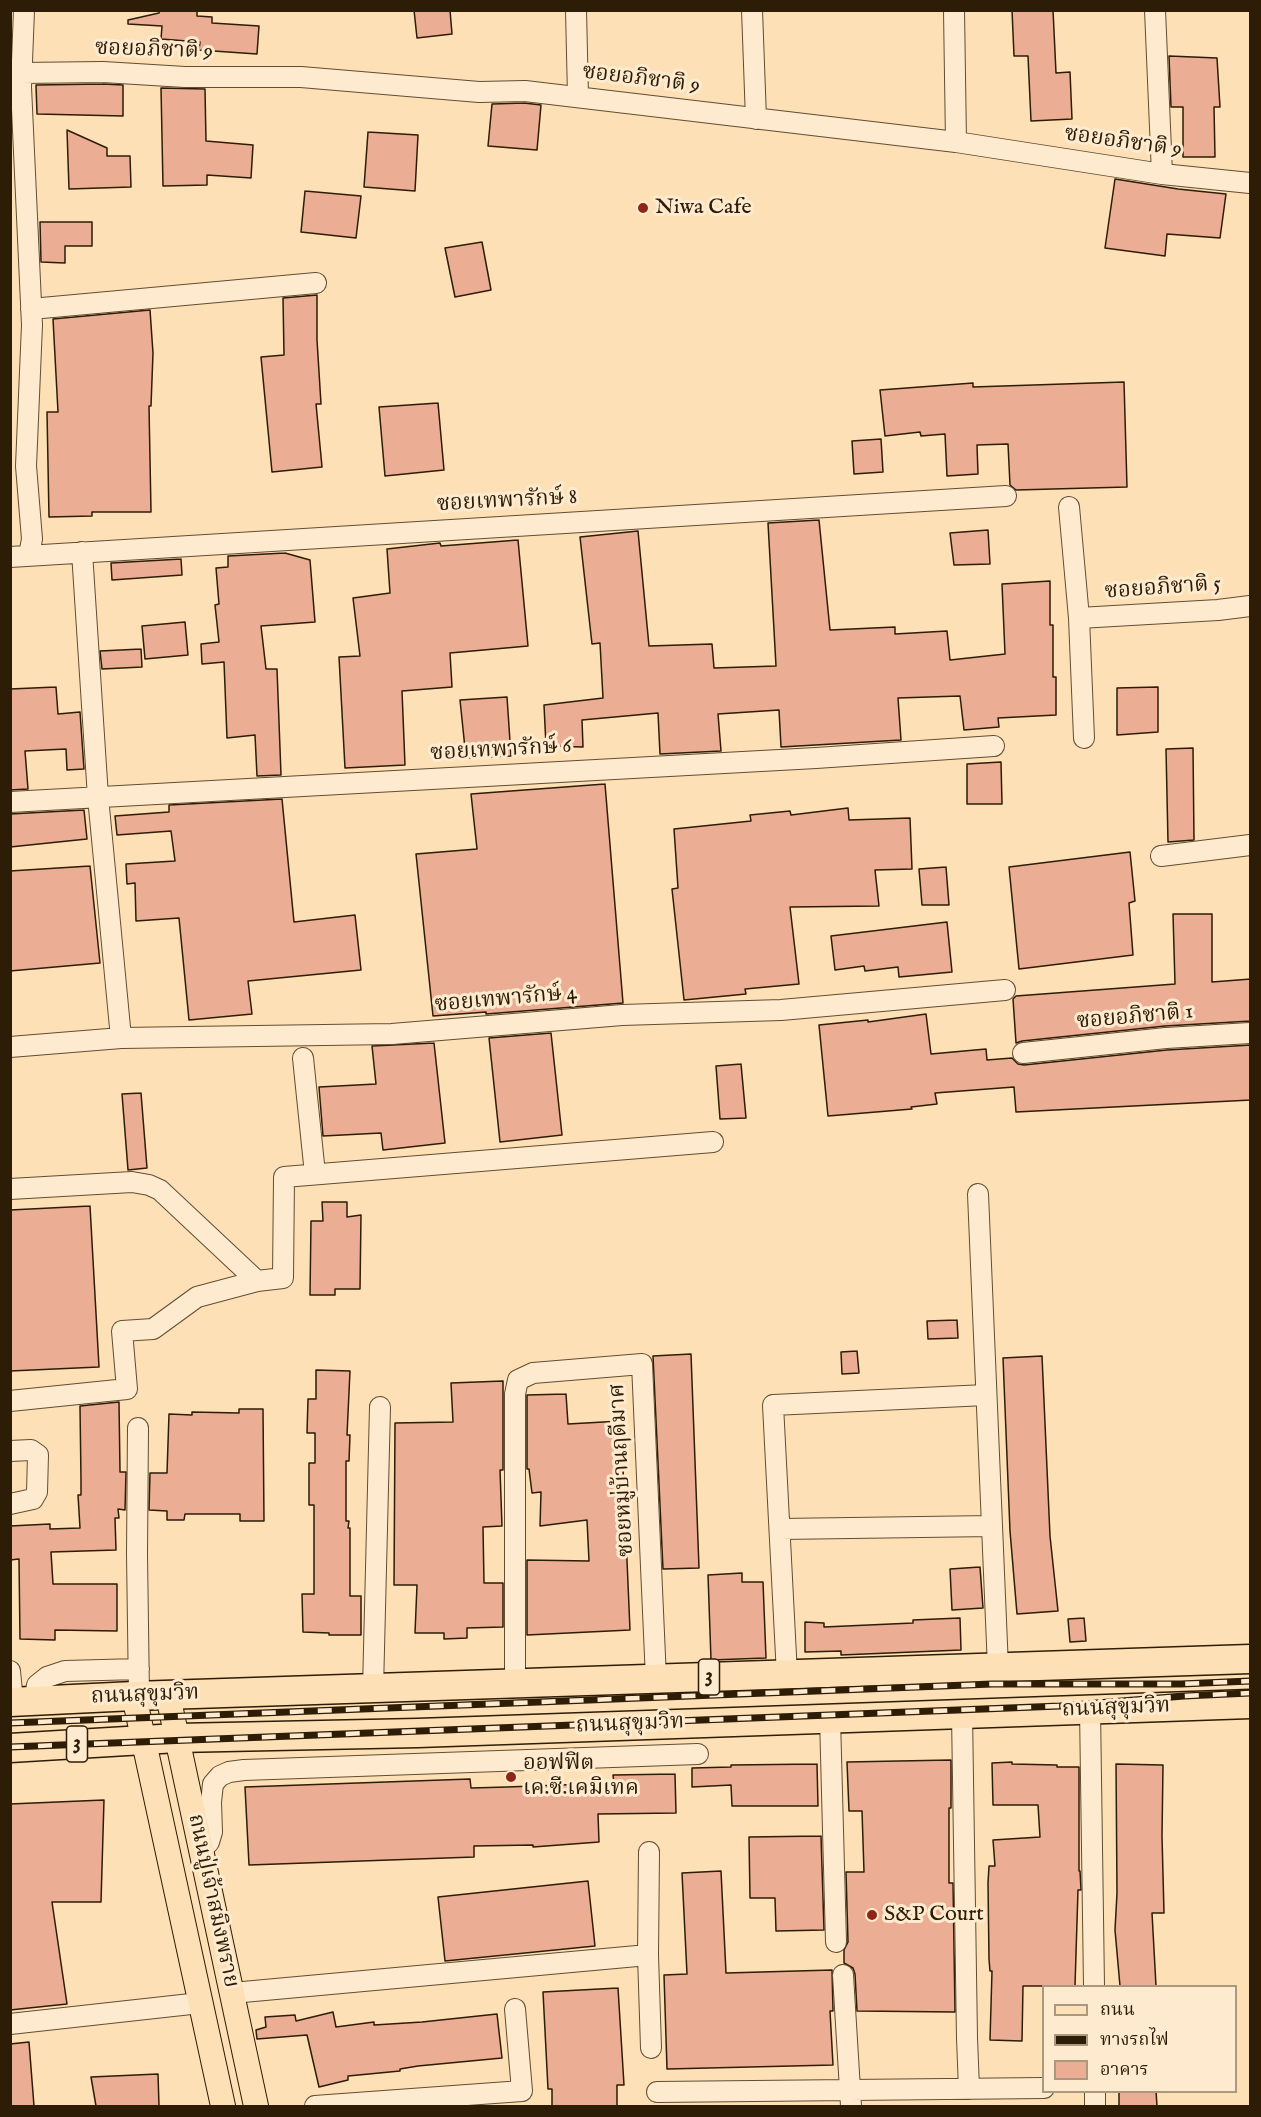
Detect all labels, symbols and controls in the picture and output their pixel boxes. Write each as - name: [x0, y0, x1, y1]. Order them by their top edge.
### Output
- street label: ซอยอภิชาติ 9: [94, 36, 214, 66]
- street label: ซอยอภิชาติ 9: [581, 60, 701, 100]
- street label: ซอยอภิชาติ 9: [1063, 122, 1183, 164]
- place label: Niwa Cafe: [655, 195, 752, 221]
- marker: Niwa Cafe: [636, 201, 650, 215]
- street label: ซอยเทพารักษ์ 8: [436, 485, 578, 519]
- street label: ซอยอภิชาติ 5: [1104, 572, 1222, 606]
- street label: ซอยเทพารักษ์ 6: [430, 734, 572, 768]
- street label: ซอยเทพารักษ์ 4: [434, 981, 578, 1019]
- street label: ซอยอภิชาติ 1: [1076, 1000, 1194, 1036]
- street label: ซอยหมู่บ้านฤดีมาศ: [605, 1383, 641, 1557]
- road number: 3: [698, 1659, 720, 1695]
- street label: ถนนสุขุมวิท: [90, 1681, 200, 1711]
- street label: ถนนสุขุมวิท: [1061, 1694, 1171, 1724]
- street label: ถนนสุขุมวิท: [575, 1710, 685, 1740]
- road number: 3: [66, 1726, 88, 1762]
- place label: ออฟฟิต เค.ซี.เคมิเทค: [523, 1751, 639, 1802]
- marker: ออฟฟิต เค.ซี.เคมิเทค: [504, 1770, 518, 1784]
- street label: ถนนปู่เจ้าสมิงพราย: [181, 1812, 243, 1990]
- place label: S&P Court: [884, 1902, 984, 1928]
- marker: S&P Court: [865, 1908, 879, 1922]
- legend: [1042, 1985, 1237, 2093]
- text: ถนน: [1100, 1999, 1135, 2022]
- text: ทางรถไฟ: [1100, 2029, 1169, 2052]
- text: อาคาร: [1100, 2059, 1149, 2082]

